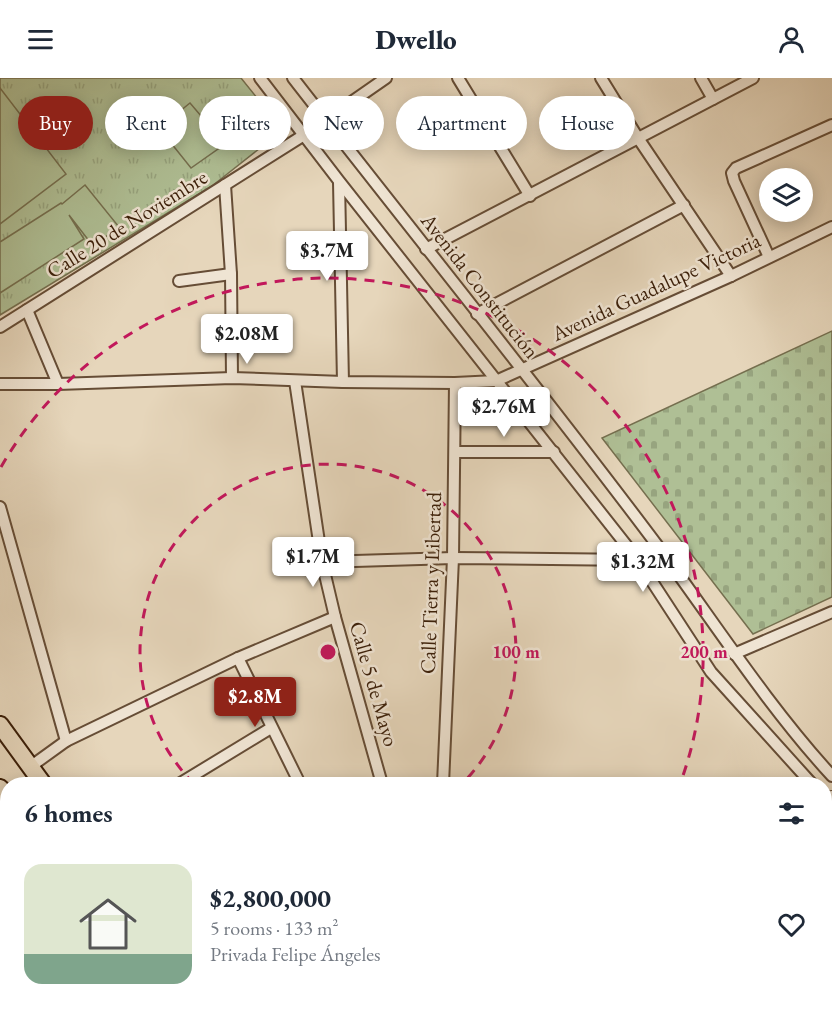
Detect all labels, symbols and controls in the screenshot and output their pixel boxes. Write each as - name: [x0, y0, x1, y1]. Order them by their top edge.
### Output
- text: Dwello: [375, 22, 457, 57]
- icon: menu: [24, 23, 57, 56]
- icon: person: [775, 23, 808, 56]
- chip: Buy: [18, 96, 93, 150]
- chip: Rent: [105, 96, 187, 150]
- chip: Filters: [199, 96, 291, 150]
- chip: New: [303, 96, 384, 150]
- chip: Apartment: [396, 96, 527, 150]
- chip: House: [539, 96, 635, 150]
- street label: Calle 20 de Noviembre: [41, 163, 212, 284]
- map controls: [759, 168, 813, 222]
- button: layers: [759, 168, 813, 222]
- street label: Avenida Constitución: [415, 207, 546, 364]
- street label: Avenida Guadalupe Victoria: [546, 226, 765, 347]
- pin: $3.7M: [285, 231, 369, 282]
- text: $3.7M: [300, 237, 354, 263]
- pin: $2.08M: [198, 314, 296, 365]
- text: $2.08M: [215, 320, 279, 346]
- pin: $2.76M: [455, 387, 553, 438]
- text: $2.76M: [472, 393, 536, 419]
- street label: Calle Tierra y Libertad: [414, 491, 447, 674]
- pin: $1.7M: [271, 537, 355, 588]
- pin: $1.32M: [594, 542, 692, 593]
- text: $1.7M: [286, 543, 340, 569]
- text: $1.32M: [611, 548, 675, 574]
- street label: Calle 5 de Mayo: [344, 618, 405, 749]
- text: 100 m: [492, 640, 540, 663]
- text: 200 m: [680, 640, 728, 663]
- centre of rings: [318, 642, 338, 662]
- pin: $2.8M: [213, 677, 297, 728]
- text: $2.8M: [228, 683, 282, 709]
- text: 6 homes: [24, 796, 113, 830]
- icon: filters: [775, 797, 808, 830]
- text: $2,800,000: [210, 881, 331, 915]
- icon: home: [72, 888, 144, 960]
- icon: heart: [775, 908, 808, 941]
- text: 5 rooms · 133 m²: [210, 915, 338, 941]
- text: Privada Felipe Ángeles: [210, 941, 380, 967]

